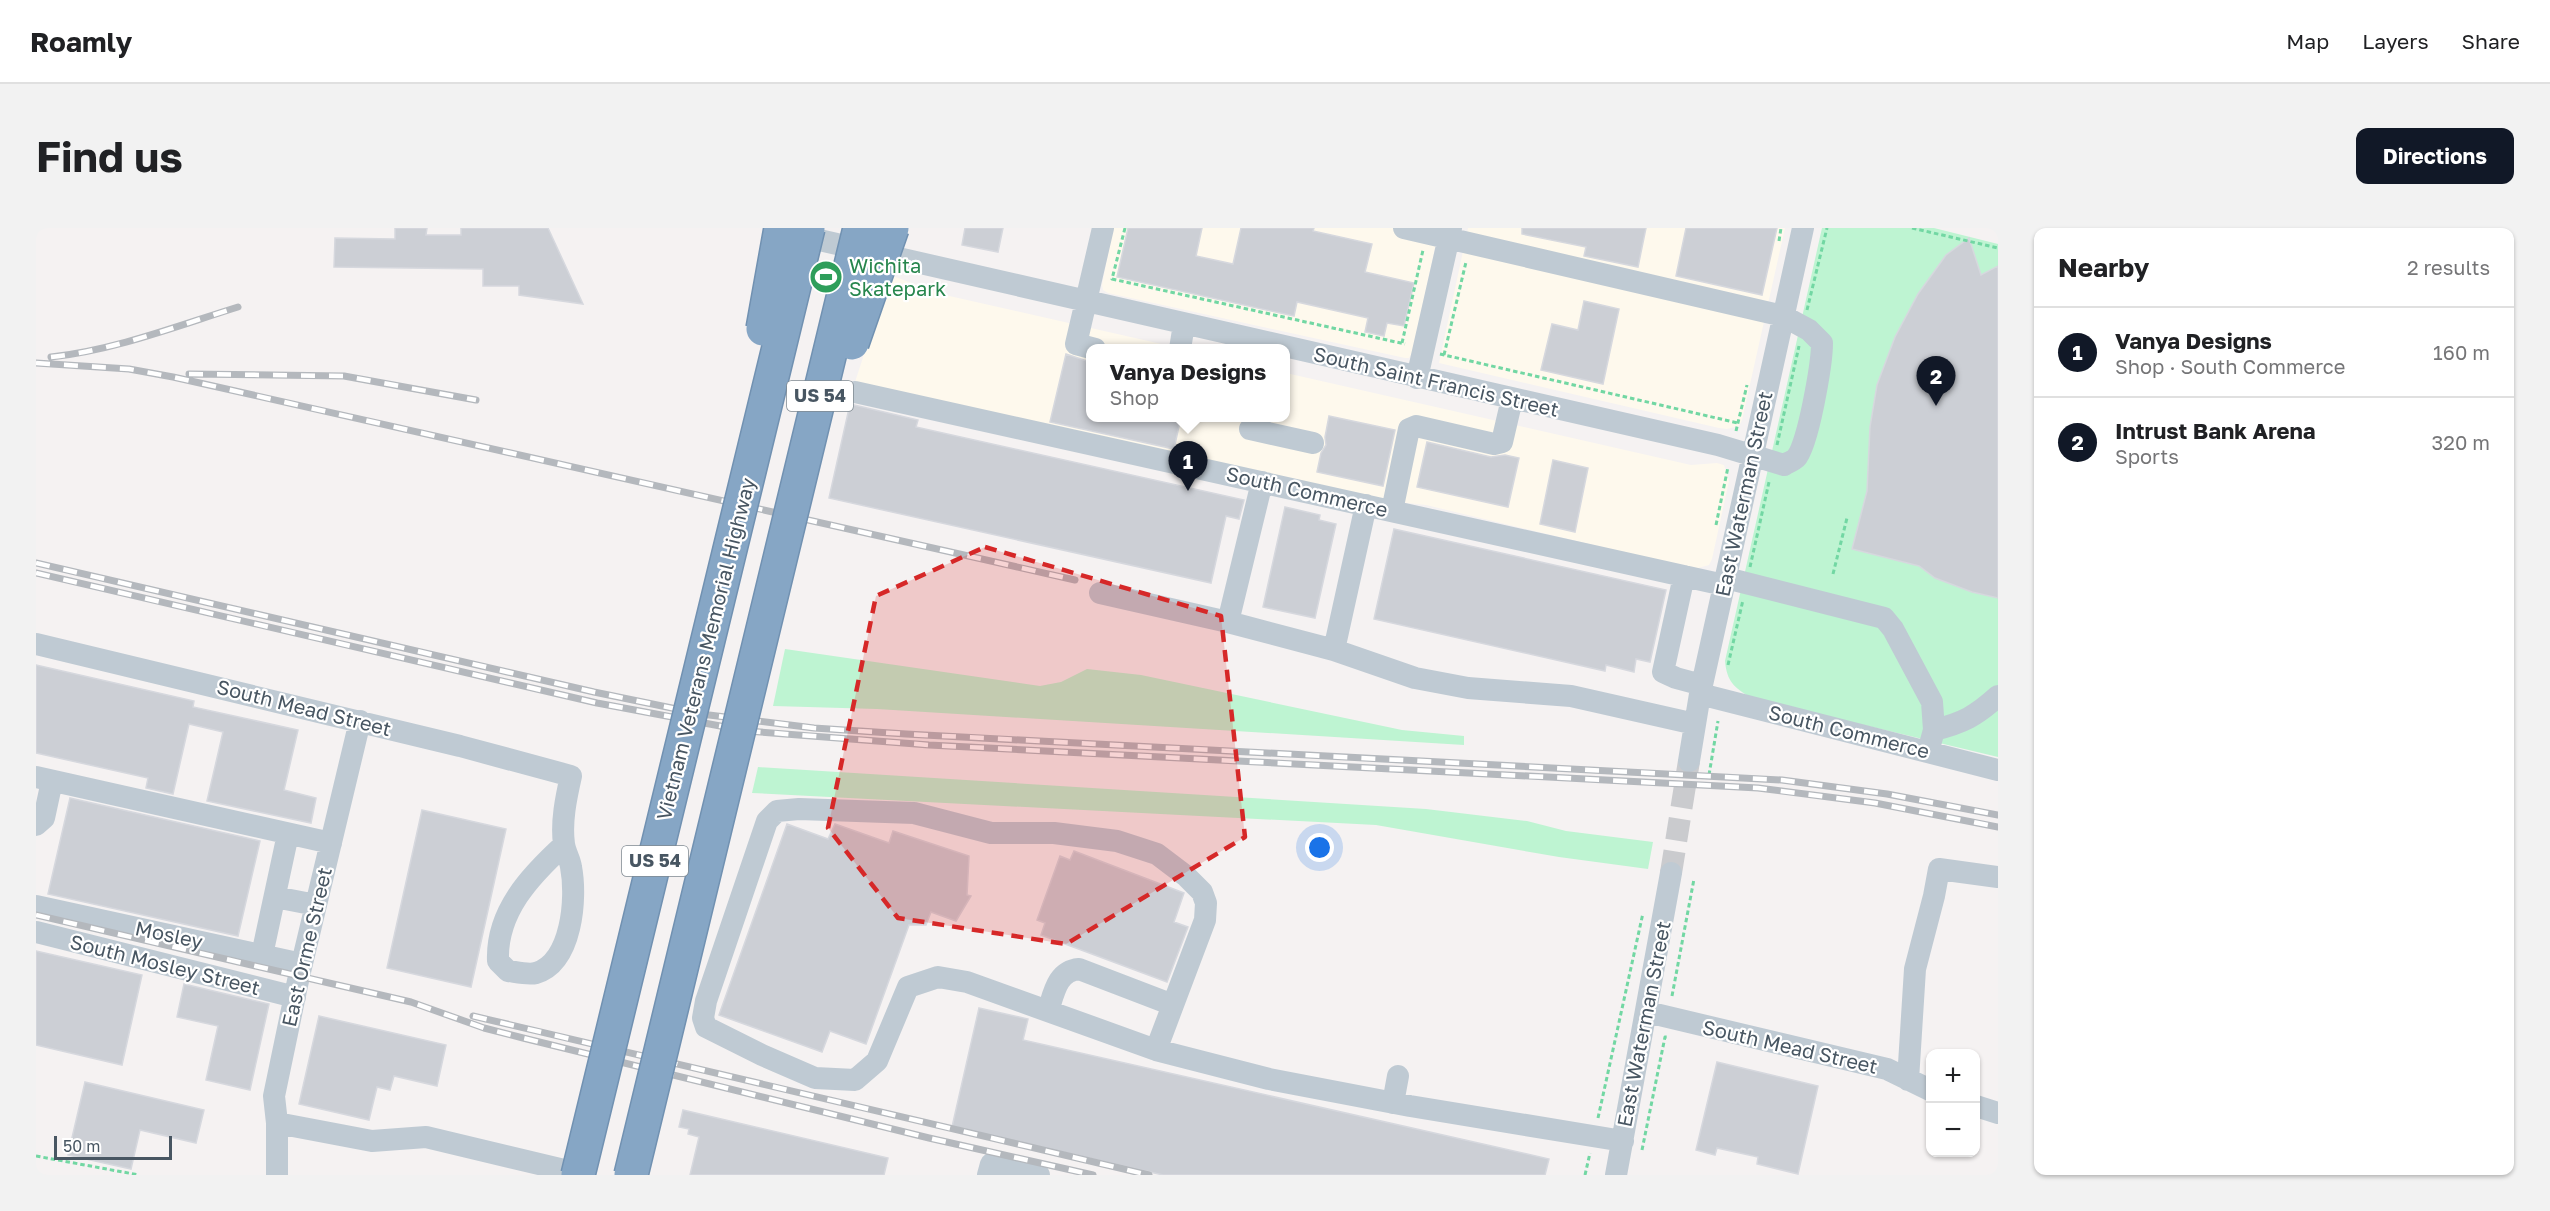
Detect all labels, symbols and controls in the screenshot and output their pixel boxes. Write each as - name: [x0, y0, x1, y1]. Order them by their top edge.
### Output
- text: Roamly: [30, 25, 132, 58]
- text: Map: [2286, 28, 2329, 54]
- text: Layers: [2362, 28, 2429, 54]
- text: Share: [2462, 28, 2520, 54]
- button: Directions: [2356, 128, 2514, 184]
- text: Find us: [36, 131, 183, 181]
- text: Nearby: [2058, 252, 2149, 283]
- place label: Wichita Skatepark: [849, 253, 946, 300]
- text: 2 results: [2407, 255, 2490, 279]
- sports icon: Wichita Skatepark: [808, 259, 844, 295]
- text: Vanya Designs: [2115, 327, 2272, 354]
- text: 1: [2072, 340, 2083, 364]
- text: 160 m: [2433, 340, 2490, 364]
- street label: South Saint Francis Street: [1311, 341, 1561, 421]
- popup: [1086, 344, 1290, 422]
- text: Shop · South Commerce: [2115, 354, 2345, 378]
- pin: 2: [1916, 356, 1956, 406]
- text: Vanya Designs: [1110, 358, 1266, 385]
- road number: US 54: [787, 381, 853, 411]
- text: Shop: [1110, 385, 1159, 409]
- street label: East Waterman Street: [1710, 389, 1777, 599]
- text: Intrust Bank Arena: [2115, 417, 2316, 444]
- text: 2: [2071, 430, 2084, 454]
- text: 320 m: [2432, 430, 2490, 454]
- pin: 1: [1168, 442, 1208, 491]
- text: Sports: [2115, 444, 2179, 468]
- street label: South Commerce: [1224, 461, 1390, 521]
- street label: Vietnam Veterans Memorial Highway: [651, 475, 759, 822]
- street label: South Mead Street: [215, 674, 394, 740]
- street label: South Commerce: [1766, 699, 1932, 763]
- your location: [1305, 833, 1334, 862]
- road number: US 54: [622, 846, 688, 876]
- street label: East Orme Street: [276, 865, 336, 1029]
- street label: Mosley: [133, 915, 205, 953]
- street label: East Waterman Street: [1611, 919, 1675, 1129]
- street label: South Mosley Street: [68, 929, 263, 999]
- street label: South Mead Street: [1700, 1014, 1880, 1078]
- map controls: [1926, 1049, 1980, 1157]
- button: +: [1926, 1049, 1980, 1103]
- button: −: [1926, 1103, 1980, 1157]
- scale bar: [54, 1133, 172, 1160]
- text: 50 m: [63, 1136, 100, 1156]

